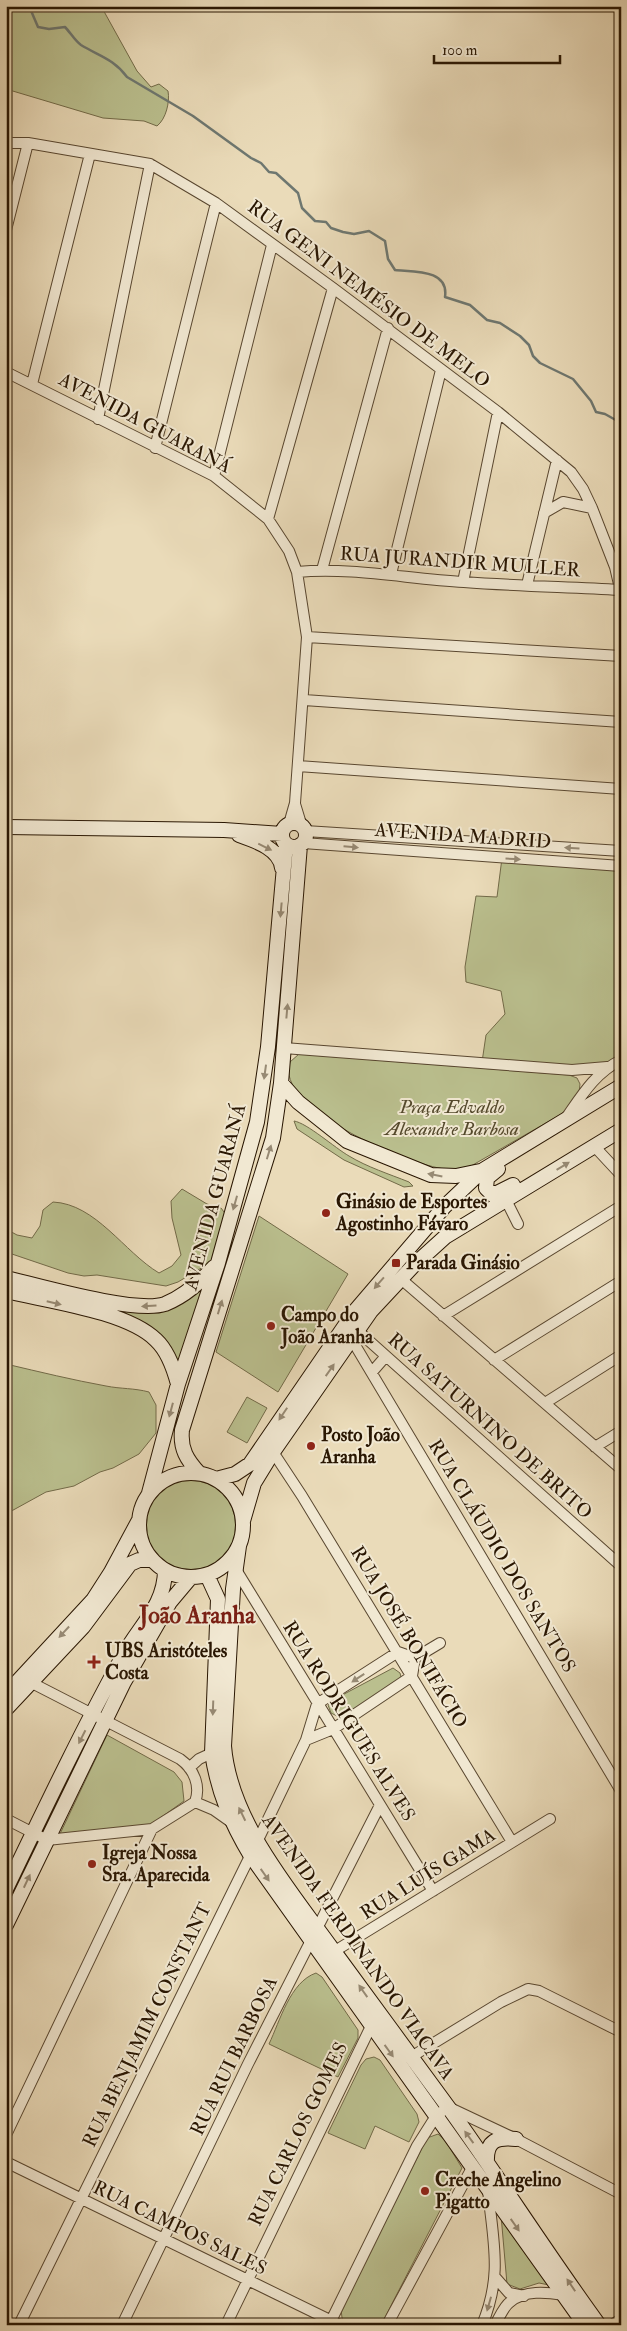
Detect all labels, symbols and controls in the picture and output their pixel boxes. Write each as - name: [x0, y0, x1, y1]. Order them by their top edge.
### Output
- scale bar: [434, 32, 561, 64]
- text: 100 m: [442, 41, 478, 60]
- street label: RUA GENI NEMÉSIO DE MELO: [243, 193, 496, 393]
- street label: AVENIDA GUARANÁ: [54, 365, 236, 479]
- street label: RUA JURANDIR MULLER: [339, 542, 581, 582]
- street label: AVENIDA MADRID: [373, 818, 552, 854]
- one-way arrow: [258, 843, 273, 851]
- one-way arrow: [343, 843, 359, 851]
- one-way arrow: [564, 844, 580, 852]
- one-way arrow: [506, 855, 522, 863]
- one-way arrow: [277, 903, 285, 919]
- one-way arrow: [284, 1002, 292, 1018]
- one-way arrow: [261, 1064, 269, 1080]
- park label: Praça Edvaldo Alexandre Barbosa: [383, 1095, 519, 1141]
- street label: AVENIDA GUARANÁ: [176, 1101, 251, 1294]
- one-way arrow: [266, 1144, 274, 1159]
- one-way arrow: [557, 1161, 570, 1171]
- one-way arrow: [427, 1171, 443, 1179]
- place label: Ginásio de Esportes Agostinho Fávaro: [335, 1190, 488, 1237]
- one-way arrow: [231, 1196, 239, 1211]
- marker: Ginásio de Esportes Agostinho Fávaro: [320, 1207, 332, 1219]
- place label: Parada Ginásio: [406, 1251, 520, 1275]
- marker: Parada Ginásio: [390, 1257, 402, 1269]
- one-way arrow: [373, 1276, 384, 1289]
- one-way arrow: [46, 1299, 61, 1307]
- one-way arrow: [216, 1299, 224, 1314]
- one-way arrow: [141, 1302, 157, 1310]
- place label: Campo do João Aranha: [280, 1303, 374, 1349]
- marker: Campo do João Aranha: [265, 1320, 277, 1332]
- street label: RUA SATURNINO DE BRITO: [383, 1328, 597, 1524]
- one-way arrow: [325, 1363, 335, 1377]
- one-way arrow: [167, 1403, 175, 1418]
- one-way arrow: [278, 1407, 288, 1421]
- place label: Posto João Aranha: [320, 1423, 400, 1469]
- street label: RUA CLÁUDIO DOS SANTOS: [423, 1434, 583, 1677]
- marker: Posto João Aranha: [305, 1440, 317, 1452]
- street label: RUA JOSÉ BONIFÁCIO: [345, 1541, 475, 1732]
- district label: João Aranha: [138, 1600, 256, 1631]
- street label: RUA RODRIGUES ALVES: [277, 1616, 421, 1826]
- one-way arrow: [58, 1625, 70, 1637]
- place label: UBS Aristóteles Costa: [105, 1639, 228, 1685]
- marker: UBS Aristóteles Costa: [87, 1655, 101, 1669]
- one-way arrow: [351, 1673, 364, 1682]
- one-way arrow: [209, 1700, 217, 1716]
- one-way arrow: [78, 1730, 86, 1744]
- one-way arrow: [238, 1806, 246, 1821]
- street label: AVENIDA FERDINANDO VIACAVA: [256, 1809, 459, 2085]
- street label: RUA LUÍS GAMA: [355, 1821, 500, 1925]
- place label: Igreja Nossa Sra. Aparecida: [102, 1841, 211, 1888]
- marker: Igreja Nossa Sra. Aparecida: [86, 1858, 98, 1870]
- one-way arrow: [260, 1869, 270, 1882]
- one-way arrow: [23, 1874, 31, 1889]
- street label: RUA BENJAMIM CONSTANT: [77, 1899, 217, 2151]
- street label: RUA RUI BARBOSA: [185, 1973, 283, 2139]
- one-way arrow: [358, 1985, 368, 1998]
- street label: RUA CARLOS GOMES: [243, 2038, 353, 2230]
- one-way arrow: [384, 2044, 394, 2058]
- one-way arrow: [464, 2130, 474, 2144]
- place label: Creche Angelino Pigatto: [435, 2168, 561, 2215]
- street label: RUA CAMPOS SALES: [89, 2175, 271, 2281]
- marker: Creche Angelino Pigatto: [419, 2185, 431, 2197]
- one-way arrow: [510, 2219, 520, 2232]
- one-way arrow: [567, 2278, 576, 2291]
- one-way arrow: [485, 2297, 493, 2312]

